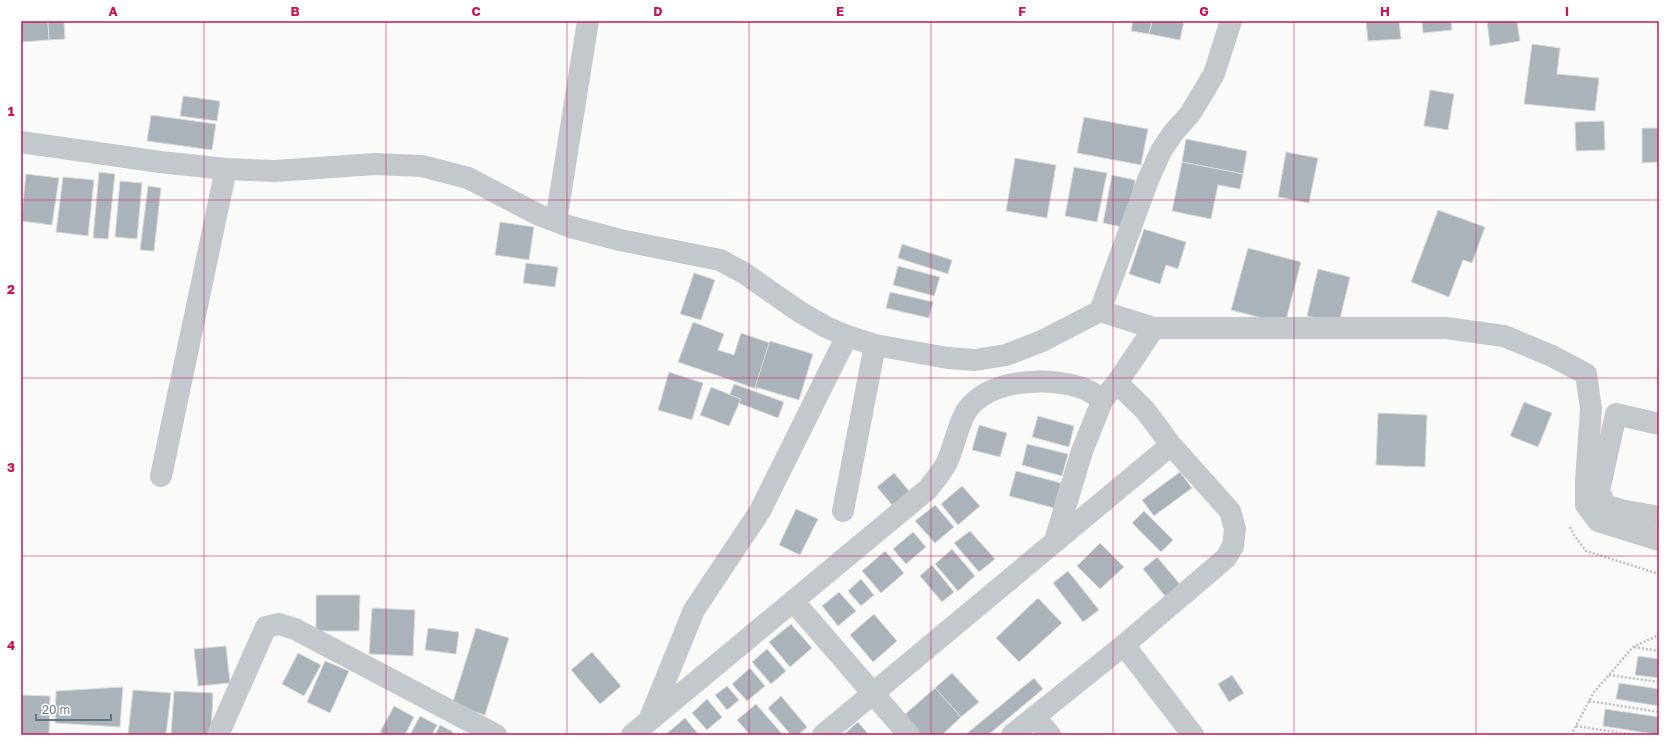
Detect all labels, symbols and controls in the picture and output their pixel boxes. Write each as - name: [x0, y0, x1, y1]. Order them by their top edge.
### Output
- text: A: [108, 3, 118, 19]
- text: B: [290, 3, 300, 19]
- text: C: [471, 3, 481, 19]
- text: D: [653, 3, 663, 19]
- text: E: [836, 3, 844, 19]
- text: F: [1018, 3, 1026, 19]
- text: G: [1199, 3, 1209, 19]
- text: H: [1380, 3, 1390, 19]
- text: I: [1565, 3, 1569, 19]
- text: 1: [8, 103, 15, 119]
- text: 2: [7, 281, 15, 297]
- text: 3: [7, 459, 15, 475]
- text: 4: [7, 637, 15, 653]
- scale bar: [36, 696, 111, 722]
- text: 20 m: [42, 702, 70, 717]

